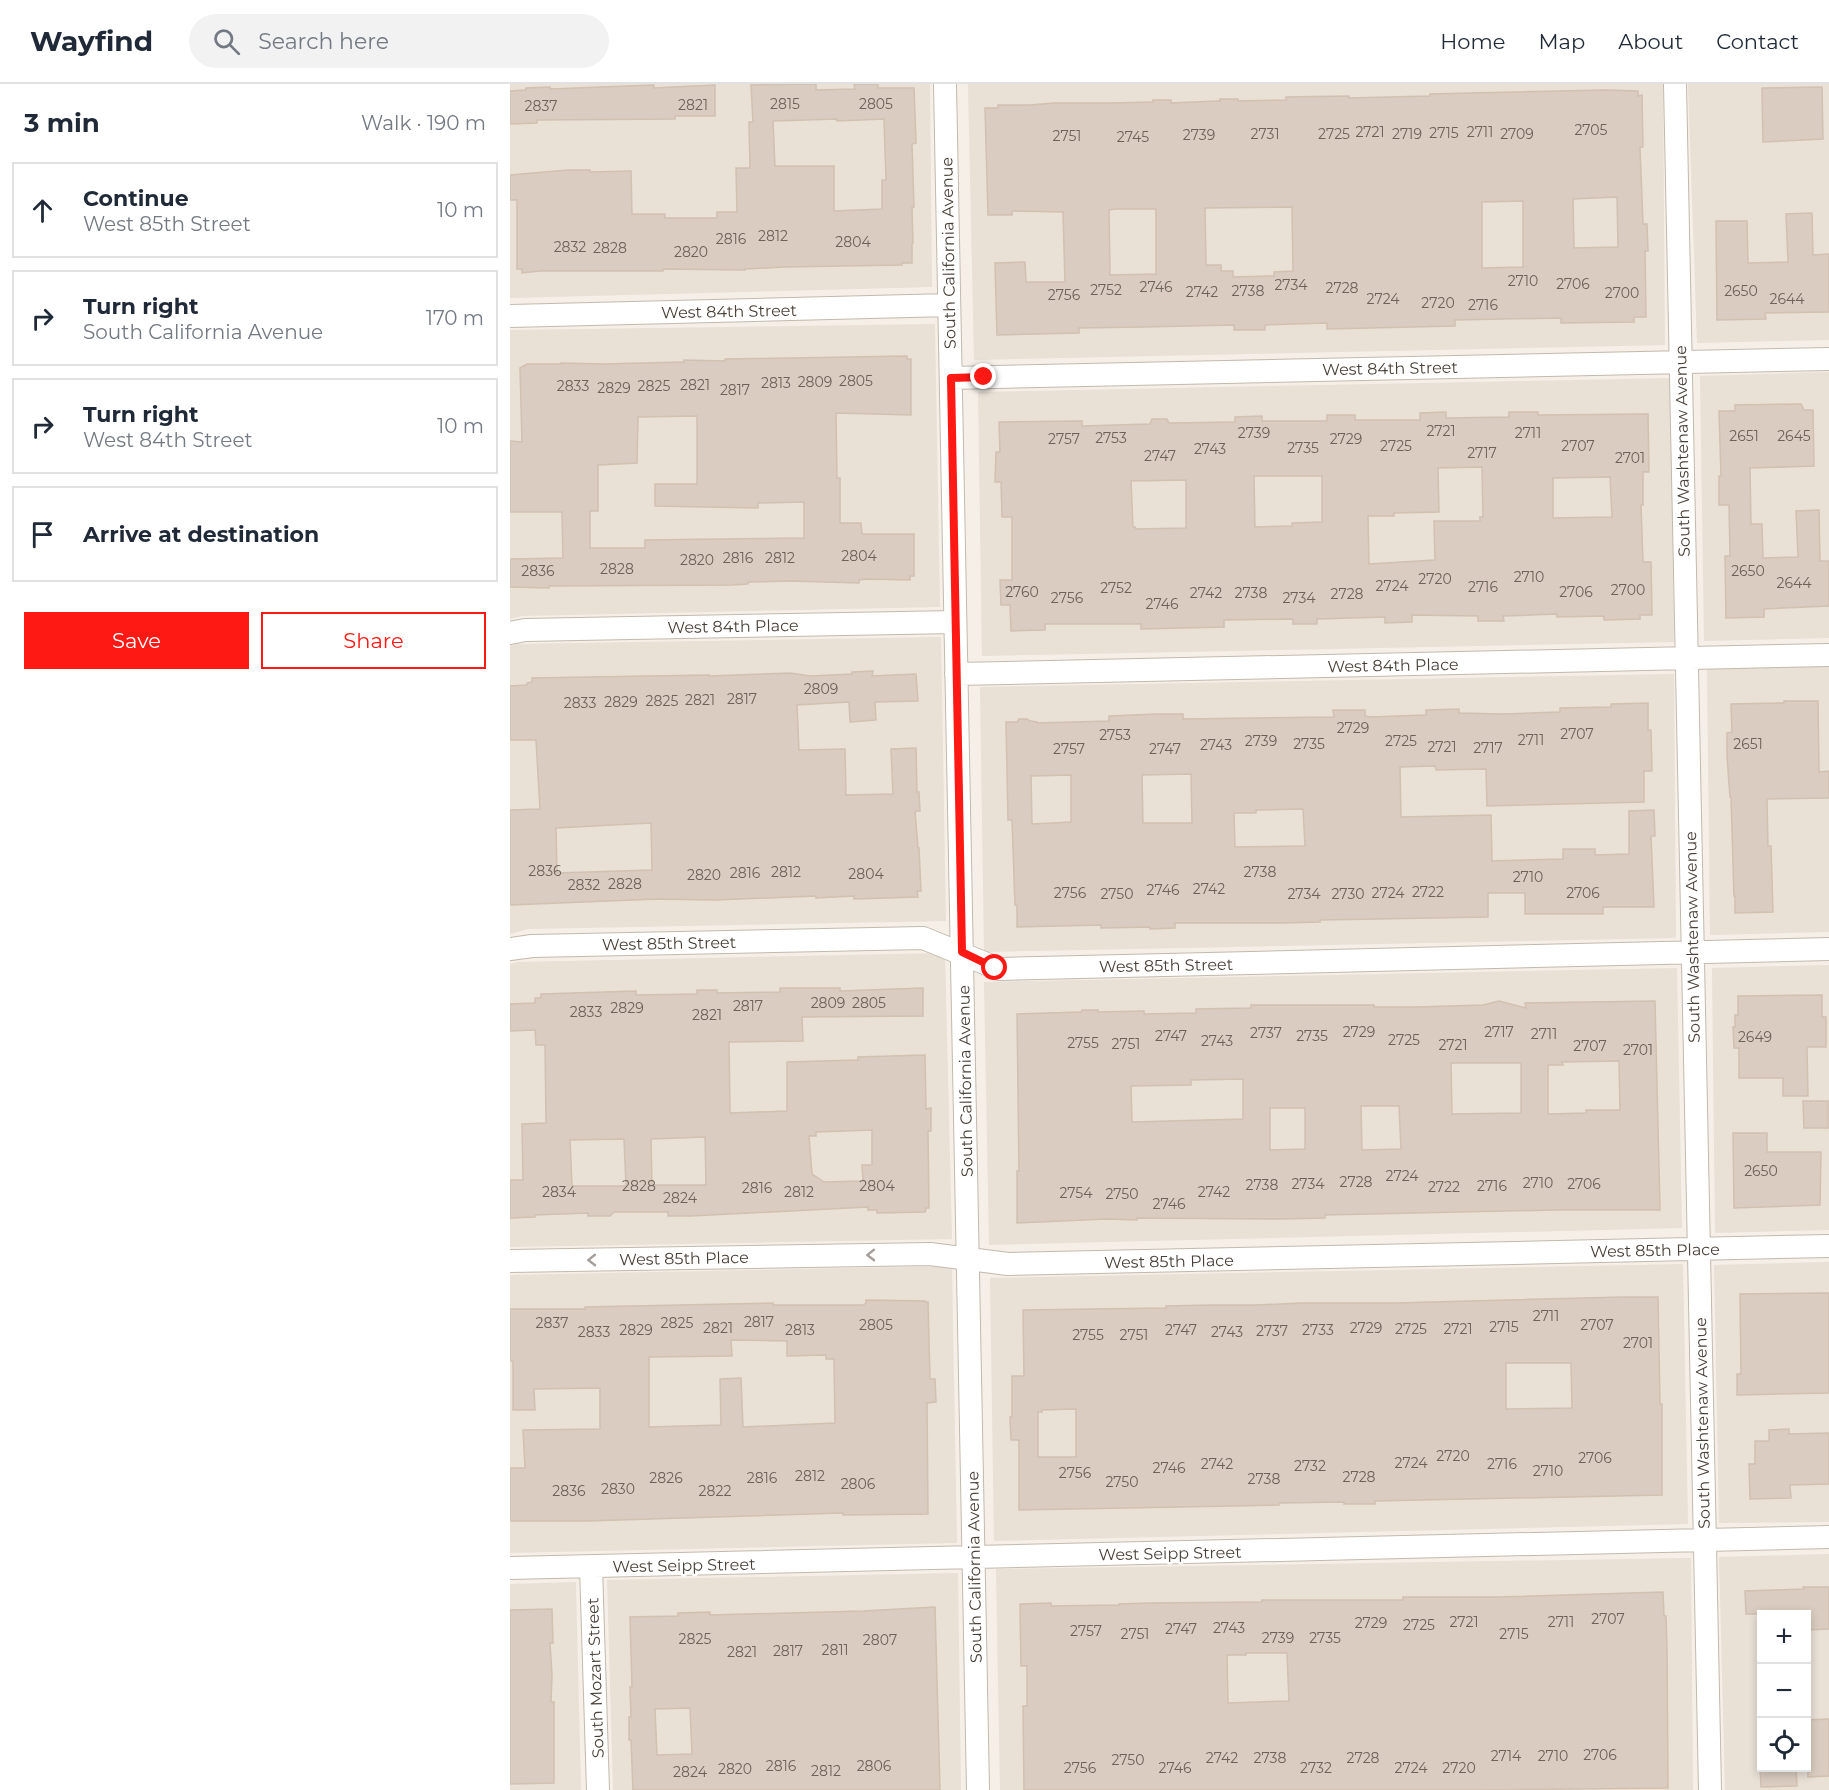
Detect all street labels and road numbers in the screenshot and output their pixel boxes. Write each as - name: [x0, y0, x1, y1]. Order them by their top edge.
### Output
- street label: South California Avenue: [937, 157, 960, 349]
- street label: West 84th Street: [661, 301, 798, 322]
- street label: South Washtenaw Avenue: [1671, 345, 1694, 557]
- street label: West 84th Street: [1322, 358, 1459, 379]
- street label: West 84th Place: [667, 616, 799, 637]
- street label: West 84th Place: [1327, 655, 1459, 676]
- street label: South Washtenaw Avenue: [1681, 831, 1704, 1043]
- street label: West 85th Street: [602, 933, 737, 954]
- street label: West 85th Street: [1099, 955, 1234, 976]
- street label: South California Avenue: [954, 985, 977, 1177]
- street label: West 85th Place: [1590, 1240, 1720, 1261]
- street label: West 85th Place: [619, 1248, 749, 1269]
- street label: West 85th Place: [1104, 1251, 1234, 1272]
- street label: South Washtenaw Avenue: [1691, 1317, 1714, 1529]
- street label: South California Avenue: [963, 1471, 986, 1663]
- street label: West Seipp Street: [1098, 1543, 1242, 1564]
- street label: West Seipp Street: [612, 1555, 756, 1576]
- street label: South Mozart Street: [583, 1597, 608, 1759]

